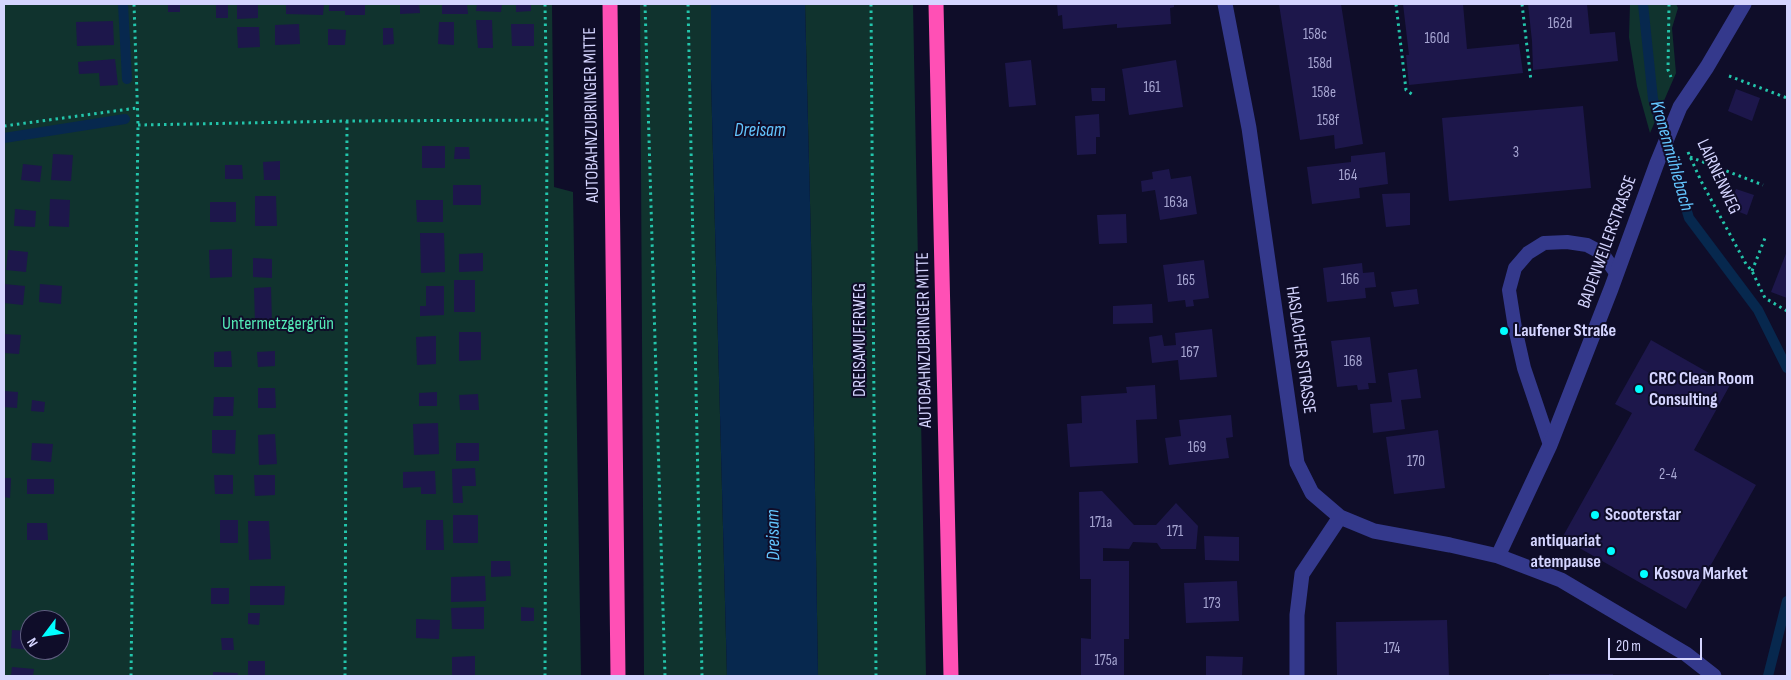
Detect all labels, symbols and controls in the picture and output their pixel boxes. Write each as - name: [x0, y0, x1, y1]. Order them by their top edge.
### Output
- house number: 162d: [1548, 15, 1572, 33]
- house number: 158c: [1303, 26, 1327, 44]
- street label: AUTOBAHNZUBRINGER MITTE: [580, 27, 604, 203]
- house number: 160d: [1425, 30, 1449, 48]
- house number: 158d: [1308, 55, 1332, 73]
- house number: 161: [1143, 79, 1161, 97]
- house number: 158e: [1312, 84, 1336, 102]
- water label: Kronenmühlebach: [1644, 98, 1698, 214]
- house number: 158f: [1317, 112, 1339, 130]
- water label: Dreisam: [734, 120, 786, 142]
- street label: LAIRNENWEG: [1691, 136, 1745, 218]
- house number: 3: [1513, 144, 1519, 162]
- house number: 164: [1339, 167, 1357, 185]
- street label: BADENWEILERSTRASSE: [1574, 173, 1642, 311]
- house number: 163a: [1164, 194, 1188, 212]
- street label: AUTOBAHNZUBRINGER MITTE: [913, 252, 937, 428]
- house number: 166: [1341, 271, 1359, 289]
- house number: 165: [1177, 272, 1195, 290]
- street label: DREISAMUFERWEG: [849, 283, 871, 397]
- street label: HASLACHER STRASSE: [1280, 285, 1320, 415]
- park label: Untermetzgergrün: [222, 313, 334, 335]
- place label: Laufener Straße: [1514, 320, 1616, 342]
- marker: Laufener Straße: [1498, 325, 1510, 337]
- house number: 167: [1181, 344, 1199, 362]
- house number: 168: [1344, 353, 1362, 371]
- place label: CRC Clean Room Consulting: [1649, 368, 1754, 410]
- marker: CRC Clean Room Consulting: [1633, 383, 1645, 395]
- house number: 169: [1188, 439, 1206, 457]
- house number: 170: [1407, 453, 1425, 471]
- house number: 2-4: [1659, 466, 1677, 484]
- place label: Scooterstar: [1605, 504, 1681, 526]
- water label: Dreisam: [762, 509, 786, 561]
- marker: Scooterstar: [1589, 509, 1601, 521]
- house number: 171a: [1090, 514, 1112, 532]
- house number: 171: [1167, 523, 1183, 541]
- place label: antiquariat atempause: [1530, 530, 1601, 572]
- marker: antiquariat atempause: [1605, 545, 1617, 557]
- place label: Kosova Market: [1654, 563, 1748, 585]
- marker: Kosova Market: [1638, 568, 1650, 580]
- house number: 173: [1203, 595, 1221, 613]
- north arrow: [20, 610, 70, 660]
- scale bar: [1611, 628, 1705, 660]
- text: N: [23, 635, 42, 650]
- text: 20 m: [1616, 637, 1641, 656]
- house number: 174: [1384, 640, 1400, 658]
- house number: 175a: [1094, 652, 1118, 670]

